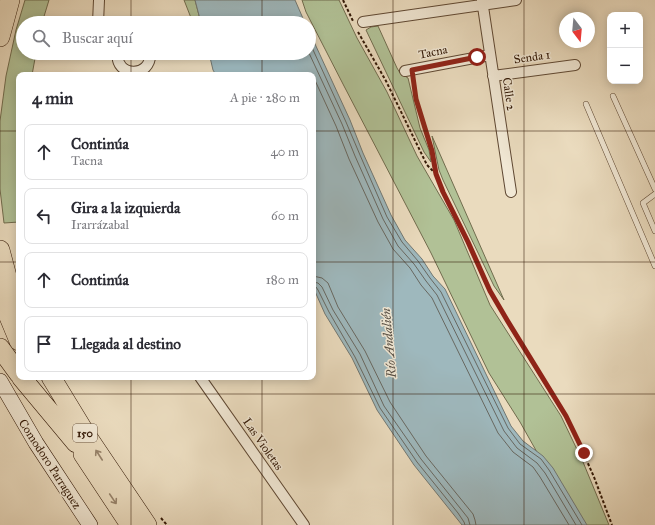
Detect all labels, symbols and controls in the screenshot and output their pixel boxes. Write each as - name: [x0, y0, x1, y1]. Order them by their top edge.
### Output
- north arrow: [559, 12, 595, 48]
- map controls: [607, 12, 643, 84]
- button: +: [607, 12, 643, 48]
- search box: [16, 16, 316, 60]
- icon: search: [30, 27, 52, 49]
- text: Buscar aquí: [62, 29, 133, 47]
- street label: Tacna: [417, 42, 450, 62]
- street label: Senda 1: [513, 47, 551, 66]
- route start: [468, 48, 486, 66]
- button: −: [607, 48, 643, 84]
- street label: Calle 2: [500, 77, 518, 111]
- text: 4 min: [32, 88, 73, 109]
- text: A pie · 280 m: [230, 90, 300, 106]
- text: Continúa: [71, 135, 129, 153]
- icon: ahead: [33, 141, 55, 163]
- text: 40 m: [270, 144, 299, 160]
- text: Tacna: [71, 153, 103, 169]
- text: Gira a la izquierda: [71, 199, 180, 217]
- icon: left: [33, 205, 55, 227]
- text: 60 m: [271, 208, 299, 224]
- text: Irarrázabal: [71, 217, 129, 233]
- icon: ahead: [33, 269, 55, 291]
- text: Continúa: [71, 271, 129, 289]
- text: 180 m: [266, 272, 299, 288]
- water label: Río Andalién: [378, 307, 400, 379]
- icon: arrive: [33, 333, 55, 355]
- text: Llegada al destino: [71, 335, 181, 353]
- street label: Las Violetas: [240, 415, 286, 473]
- street label: Comodoro Parraguez: [15, 416, 84, 512]
- road number: 150: [73, 424, 97, 442]
- route end: [575, 444, 593, 462]
- one-way arrow: [95, 449, 103, 461]
- one-way arrow: [109, 493, 117, 504]

